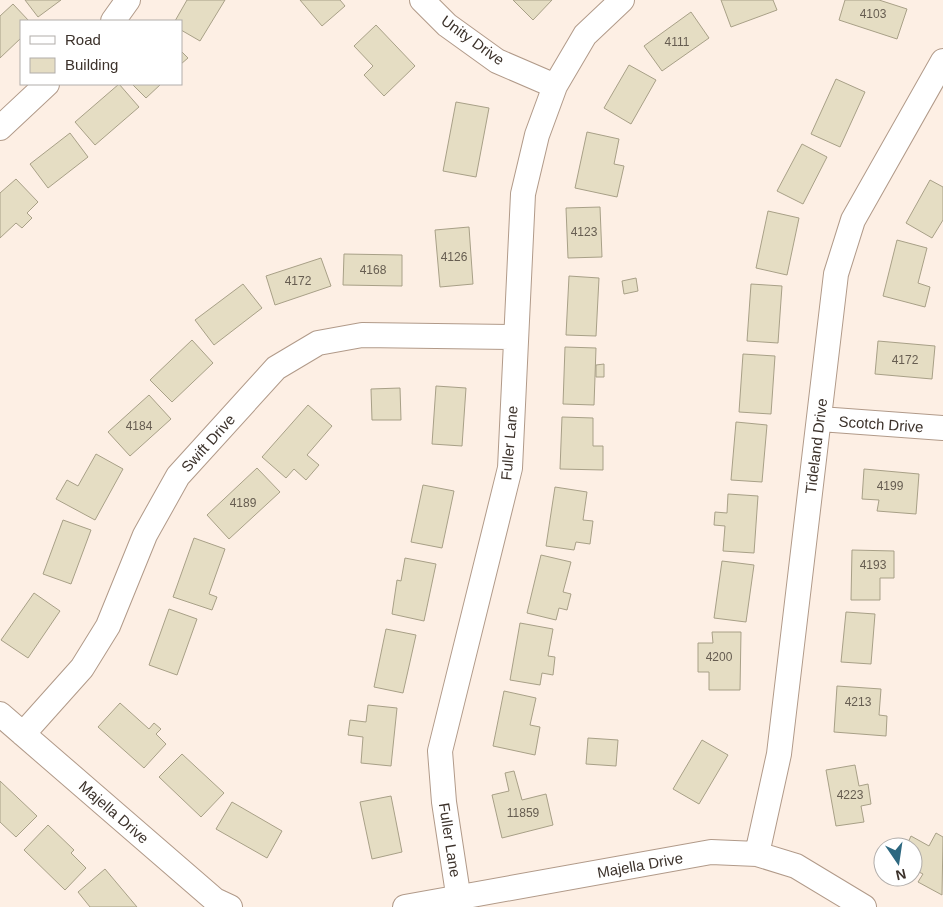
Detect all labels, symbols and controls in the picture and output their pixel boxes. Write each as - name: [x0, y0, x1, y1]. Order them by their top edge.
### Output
- house number: 4103: [860, 7, 887, 21]
- street label: Unity Drive: [438, 12, 508, 68]
- legend: [20, 20, 182, 85]
- text: Road: [65, 31, 101, 48]
- house number: 4111: [665, 35, 690, 49]
- text: Building: [65, 56, 118, 73]
- house number: 4123: [571, 225, 598, 239]
- house number: 4126: [441, 250, 468, 264]
- house number: 4168: [360, 263, 387, 277]
- house number: 4172: [285, 274, 312, 288]
- house number: 4172: [892, 353, 919, 367]
- street label: Tideland Drive: [802, 397, 830, 495]
- street label: Fuller Lane: [497, 405, 521, 481]
- street label: Swift Drive: [178, 411, 238, 475]
- street label: Scotch Drive: [838, 413, 924, 435]
- house number: 4184: [126, 419, 153, 433]
- house number: 4199: [877, 479, 904, 493]
- house number: 4189: [230, 496, 257, 510]
- house number: 4193: [860, 558, 887, 572]
- house number: 4200: [706, 650, 733, 664]
- house number: 4213: [845, 695, 872, 709]
- street label: Majella Drive: [76, 777, 152, 847]
- house number: 4223: [837, 788, 864, 802]
- street label: Fuller Lane: [436, 802, 464, 878]
- house number: 11859: [507, 806, 540, 820]
- north arrow: [873, 837, 923, 887]
- street label: Majella Drive: [596, 849, 684, 881]
- text: N: [894, 866, 908, 884]

